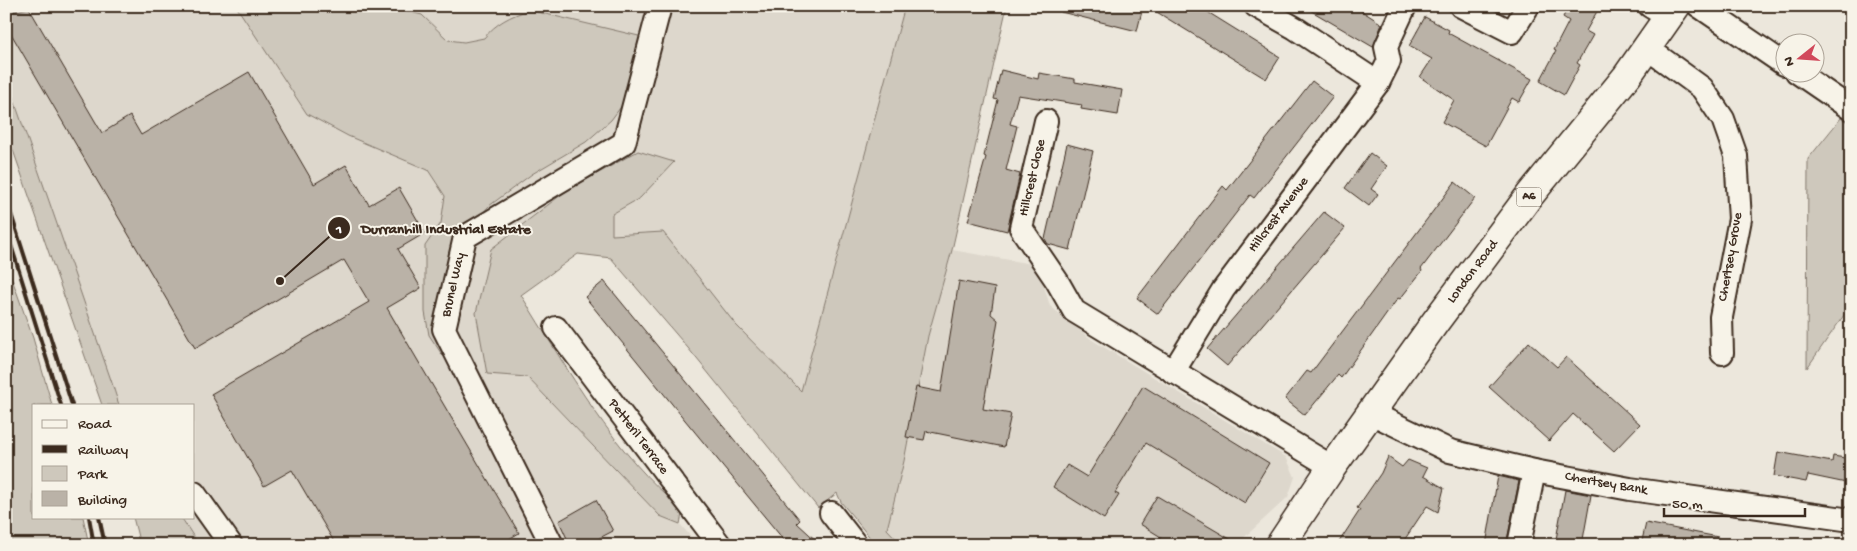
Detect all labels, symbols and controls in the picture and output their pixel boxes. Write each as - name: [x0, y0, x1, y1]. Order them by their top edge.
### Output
- north arrow: [1774, 32, 1824, 82]
- text: N: [1780, 54, 1799, 68]
- street label: Hillcrest Close: [1016, 137, 1050, 218]
- street label: Hillcrest Avenue: [1245, 173, 1313, 256]
- road number: A6: [1516, 188, 1542, 206]
- street label: Chertsey Grove: [1715, 210, 1747, 303]
- callout: Durranhill Industrial Estate: [326, 213, 541, 243]
- text: 1: [335, 221, 342, 239]
- text: Durranhill Industrial Estate: [359, 221, 532, 239]
- street label: London Road: [1444, 235, 1503, 307]
- street label: Brunel Way: [438, 251, 470, 320]
- street label: Petteril Terrace: [603, 395, 672, 479]
- legend: [32, 404, 195, 518]
- text: Road: [78, 416, 112, 434]
- text: Railway: [78, 442, 129, 460]
- text: Park: [77, 466, 108, 484]
- street label: Chertsey Bank: [1563, 468, 1650, 500]
- scale bar: [1664, 486, 1806, 518]
- text: Building: [77, 492, 127, 510]
- text: 50 m: [1672, 496, 1703, 514]

